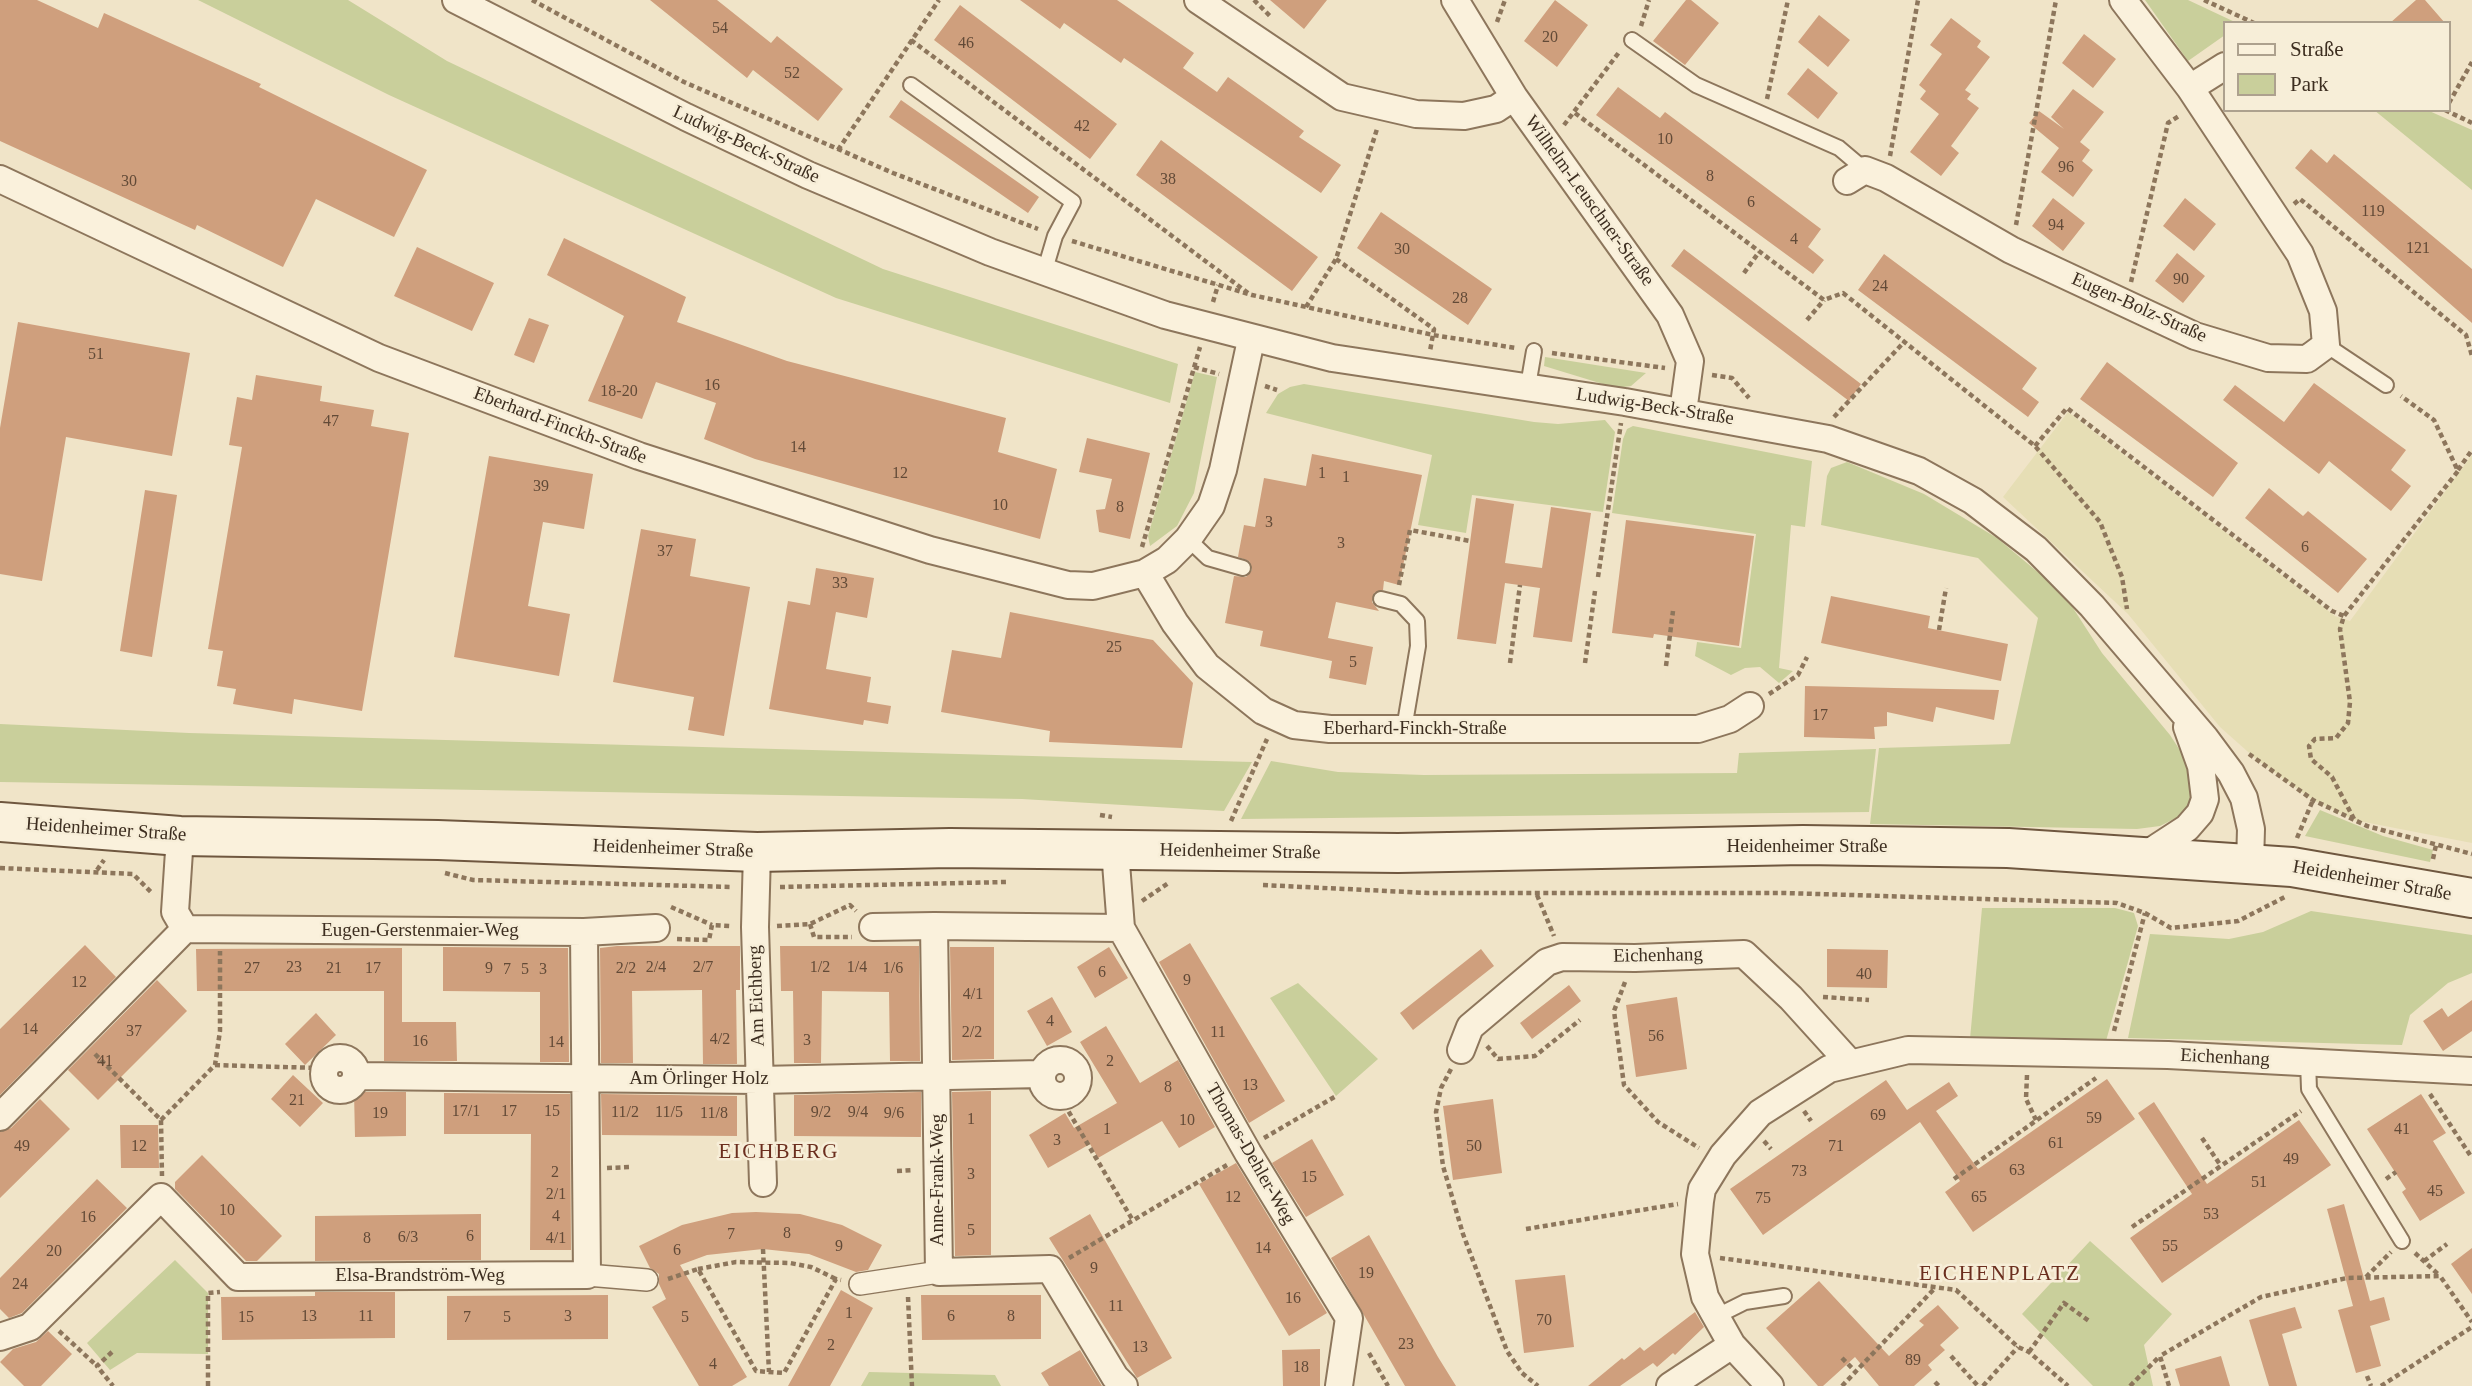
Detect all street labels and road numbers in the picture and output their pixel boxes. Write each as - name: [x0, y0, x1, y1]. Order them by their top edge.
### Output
- street label: Ludwig-Beck-Straße: [669, 101, 823, 189]
- street label: Wilhelm-Leuschner-Straße: [1519, 111, 1659, 291]
- street label: Eugen-Bolz-Straße: [2068, 268, 2210, 348]
- street label: Eberhard-Finckh-Straße: [470, 382, 650, 470]
- street label: Ludwig-Beck-Straße: [1575, 383, 1735, 431]
- street label: Eberhard-Finckh-Straße: [1323, 718, 1507, 740]
- street label: Heidenheimer Straße: [25, 813, 187, 847]
- street label: Heidenheimer Straße: [592, 835, 754, 863]
- street label: Heidenheimer Straße: [1727, 836, 1887, 858]
- street label: Heidenheimer Straße: [1159, 839, 1321, 865]
- street label: Heidenheimer Straße: [2291, 856, 2453, 906]
- street label: Eugen-Gerstenmaier-Weg: [321, 920, 519, 942]
- street label: Eichenhang: [1613, 944, 1703, 968]
- street label: Am Eichberg: [744, 945, 770, 1047]
- street label: Eichenhang: [2180, 1044, 2270, 1072]
- street label: Am Örlinger Holz: [629, 1068, 769, 1090]
- street label: Thomas-Dehler-Weg: [1200, 1079, 1300, 1229]
- street label: Anne-Frank-Weg: [927, 1114, 949, 1246]
- street label: Elsa-Brandström-Weg: [335, 1265, 505, 1287]

